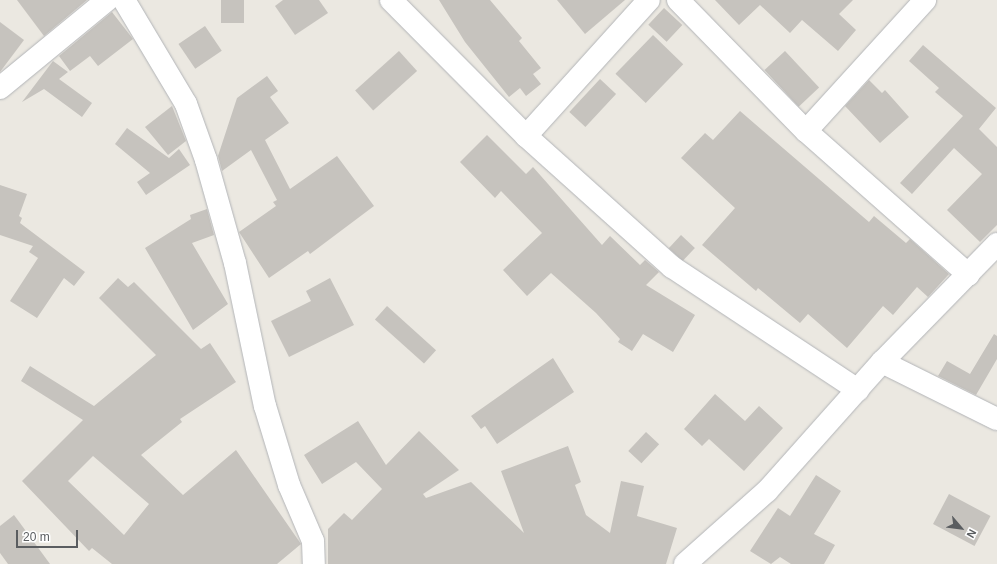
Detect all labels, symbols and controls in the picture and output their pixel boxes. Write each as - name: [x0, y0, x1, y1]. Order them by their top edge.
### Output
- north arrow: [941, 508, 981, 548]
- scale bar: [18, 522, 80, 548]
- text: N: [964, 527, 979, 540]
- text: 20 m: [23, 530, 50, 544]

